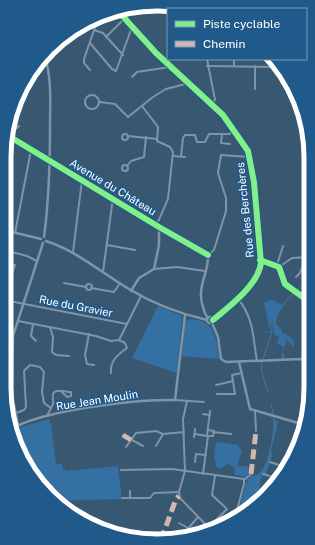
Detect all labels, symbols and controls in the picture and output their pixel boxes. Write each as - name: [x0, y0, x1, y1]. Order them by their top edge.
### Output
- legend: [167, 8, 307, 60]
- text: Piste cyclable: [203, 17, 280, 31]
- text: Chemin: [203, 37, 245, 51]
- street label: Avenue du Château: [68, 157, 158, 217]
- street label: Rue des Berchères: [234, 161, 256, 258]
- street label: Rue du Gravier: [38, 293, 114, 319]
- street label: Rue Jean Moulin: [55, 388, 139, 412]

